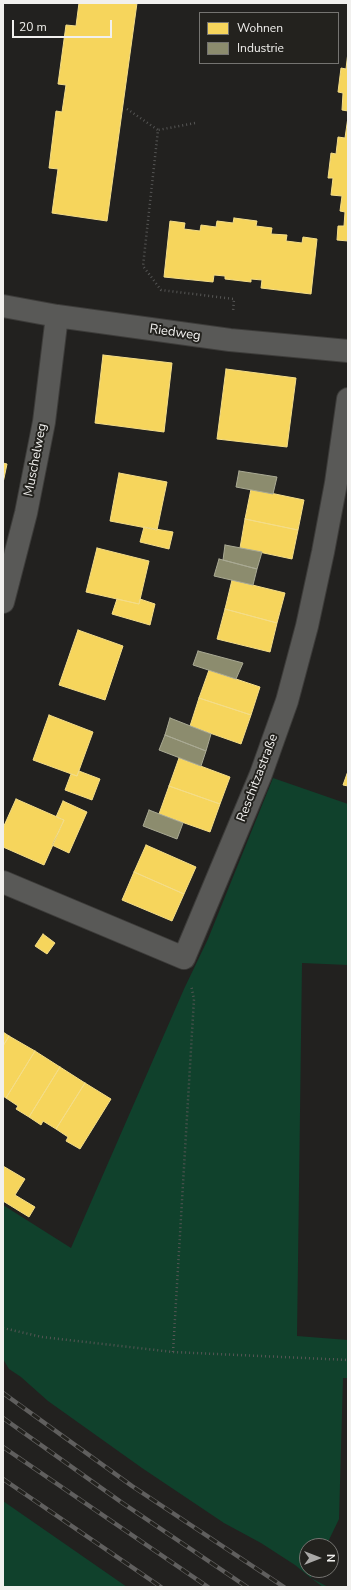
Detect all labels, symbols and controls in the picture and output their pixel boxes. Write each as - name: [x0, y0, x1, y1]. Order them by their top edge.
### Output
- scale bar: [14, 12, 114, 38]
- legend: [199, 12, 339, 64]
- text: 20 m: [19, 19, 47, 35]
- text: Wohnen: [237, 20, 283, 36]
- text: Industrie: [237, 40, 284, 56]
- street label: Riedweg: [148, 322, 202, 344]
- street label: Muschelweg: [21, 422, 51, 498]
- street label: Reschitzastraße: [234, 732, 282, 824]
- north arrow: [299, 1538, 339, 1578]
- text: N: [323, 1554, 338, 1562]

